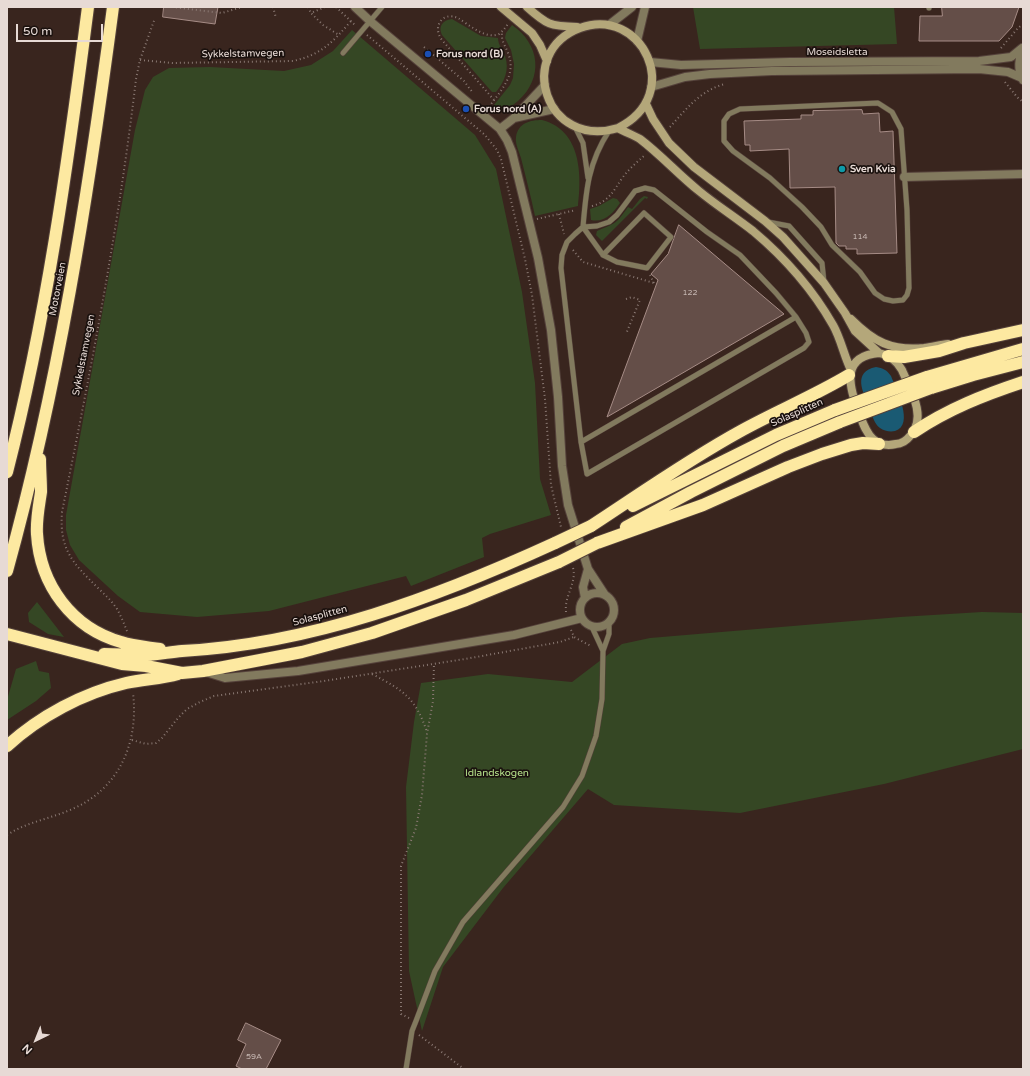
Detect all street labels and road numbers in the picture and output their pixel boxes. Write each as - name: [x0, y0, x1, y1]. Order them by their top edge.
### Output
- street label: Moseidsletta: [806, 46, 868, 58]
- street label: Sykkelstamvegen: [202, 47, 284, 61]
- street label: Motorveien: [47, 261, 69, 317]
- street label: Sykkelstamvegen: [70, 313, 98, 397]
- street label: Solasplitten: [769, 396, 825, 430]
- street label: Solasplitten: [292, 603, 348, 629]

